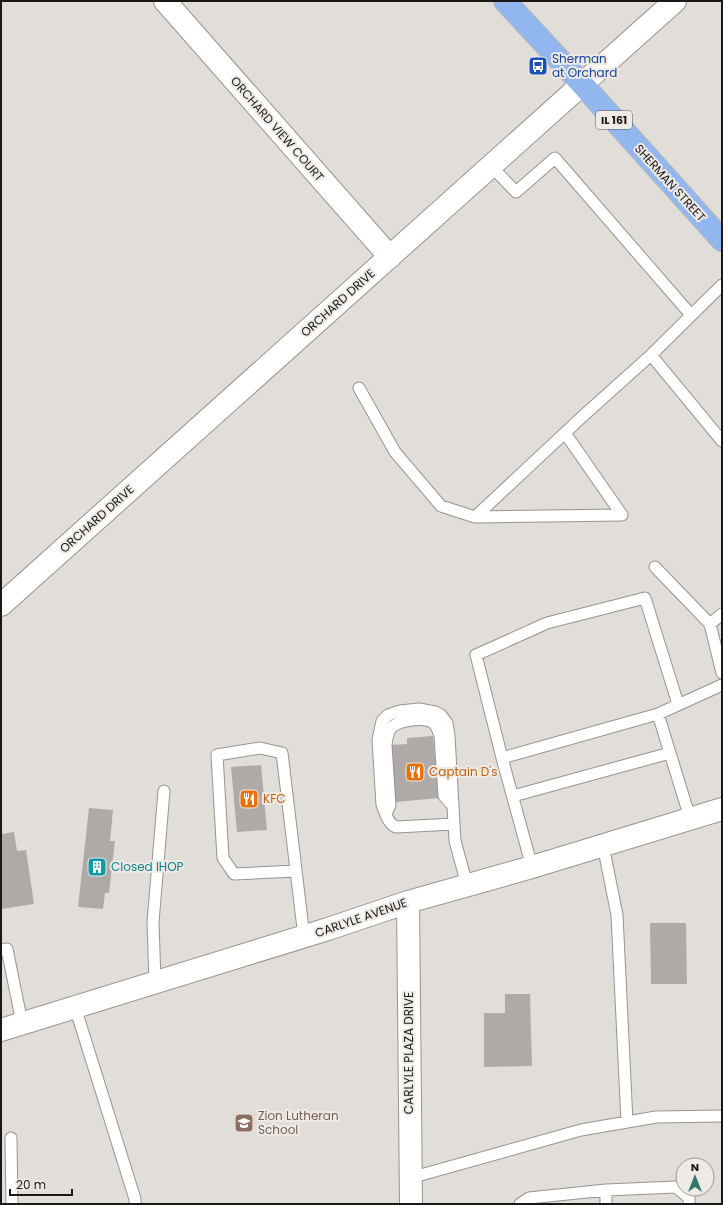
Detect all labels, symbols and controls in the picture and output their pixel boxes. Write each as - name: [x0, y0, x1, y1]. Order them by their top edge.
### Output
- place label: Sherman at Orchard: [552, 50, 617, 81]
- bus stop icon: Sherman at Orchard: [527, 55, 549, 77]
- street label: ORCHARD VIEW COURT: [227, 72, 328, 185]
- road number: IL 161: [596, 111, 632, 129]
- street label: SHERMAN STREET: [631, 140, 710, 225]
- street label: ORCHARD DRIVE: [297, 265, 378, 341]
- street label: ORCHARD DRIVE: [56, 481, 137, 557]
- restaurant icon: Captain D's: [404, 761, 426, 783]
- place label: Captain D's: [429, 763, 497, 780]
- restaurant icon: KFC: [238, 788, 260, 810]
- place label: KFC: [263, 790, 286, 807]
- building icon: Closed IHOP: [86, 856, 108, 878]
- place label: Closed IHOP: [111, 858, 184, 875]
- street label: CARLYLE AVENUE: [312, 894, 409, 941]
- street label: CARLYLE PLAZA DRIVE: [400, 992, 417, 1114]
- place label: Zion Lutheran School: [258, 1107, 339, 1138]
- school or university icon: Zion Lutheran School: [233, 1112, 255, 1134]
- north arrow: [675, 1157, 715, 1197]
- text: N: [691, 1159, 699, 1175]
- scale bar: [10, 1171, 72, 1197]
- text: 20 m: [16, 1176, 46, 1193]

